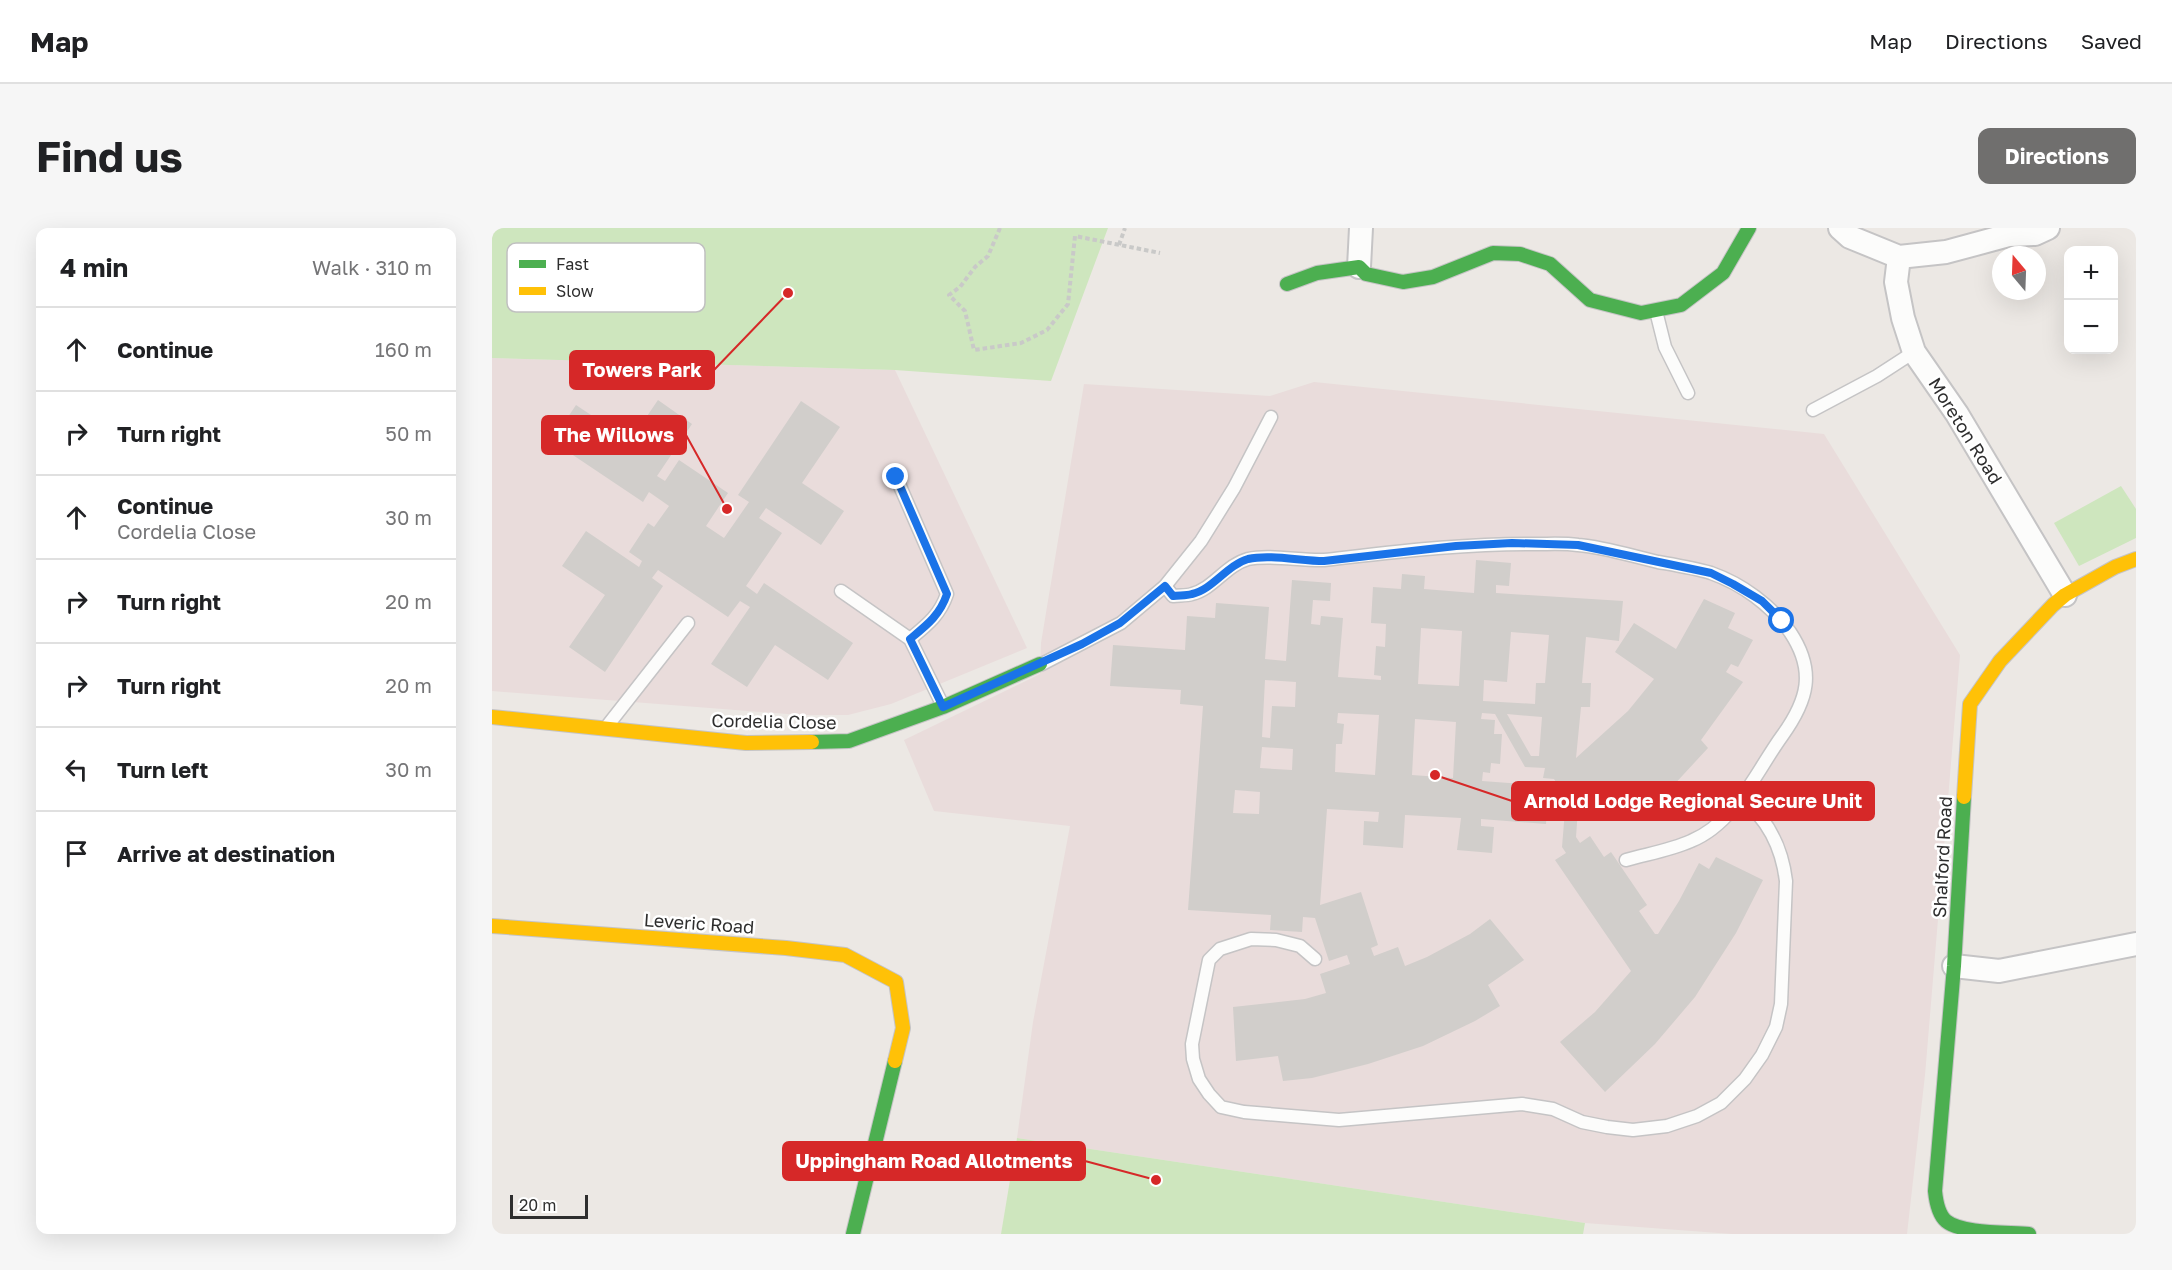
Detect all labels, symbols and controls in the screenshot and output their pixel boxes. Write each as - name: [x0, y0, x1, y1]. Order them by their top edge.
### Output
- text: Map: [30, 25, 88, 58]
- text: Map: [1869, 28, 1912, 54]
- text: Directions: [1945, 28, 2048, 54]
- text: Saved: [2081, 28, 2142, 54]
- button: Directions: [1978, 128, 2136, 184]
- text: Find us: [36, 131, 183, 181]
- legend: [507, 243, 705, 312]
- north arrow: [1992, 246, 2046, 300]
- map controls: [2064, 246, 2118, 354]
- button: +: [2064, 246, 2118, 300]
- text: 4 min: [60, 252, 128, 283]
- text: Fast: [556, 254, 589, 274]
- text: Walk · 310 m: [312, 255, 432, 279]
- text: Slow: [556, 281, 594, 301]
- button: −: [2064, 300, 2118, 354]
- icon: ahead: [60, 333, 93, 366]
- text: Continue: [117, 336, 213, 363]
- text: 160 m: [375, 337, 432, 361]
- callout: Towers Park: [570, 351, 714, 389]
- text: Towers Park: [582, 357, 702, 381]
- street label: Moreton Road: [1924, 373, 2007, 488]
- callout: The Willows: [542, 416, 686, 454]
- icon: right: [60, 417, 93, 450]
- text: Turn right: [117, 420, 221, 447]
- text: 50 m: [385, 421, 432, 445]
- text: The Willows: [554, 422, 674, 446]
- route end: [882, 463, 908, 489]
- text: Continue: [117, 492, 213, 519]
- icon: ahead: [60, 501, 93, 534]
- text: 30 m: [385, 505, 432, 529]
- text: Cordelia Close: [117, 519, 256, 543]
- icon: right: [60, 585, 93, 618]
- text: Turn right: [117, 588, 221, 615]
- text: 20 m: [385, 589, 432, 613]
- route start: [1768, 607, 1794, 633]
- icon: right: [60, 669, 93, 702]
- text: Turn right: [117, 672, 221, 699]
- text: 20 m: [385, 673, 432, 697]
- street label: Cordelia Close: [711, 709, 837, 733]
- icon: left: [60, 753, 93, 786]
- text: Turn left: [117, 756, 208, 783]
- text: 30 m: [385, 757, 432, 781]
- callout: Arnold Lodge Regional Secure Unit: [1512, 782, 1874, 820]
- text: Arnold Lodge Regional Secure Unit: [1524, 788, 1862, 812]
- street label: Shalford Road: [1928, 796, 1956, 918]
- icon: arrive: [60, 837, 93, 870]
- text: Arrive at destination: [117, 840, 335, 867]
- street label: Leveric Road: [643, 908, 755, 938]
- callout: Uppingham Road Allotments: [783, 1142, 1085, 1180]
- text: Uppingham Road Allotments: [795, 1148, 1073, 1172]
- scale bar: [510, 1192, 588, 1220]
- text: 20 m: [519, 1195, 556, 1215]

